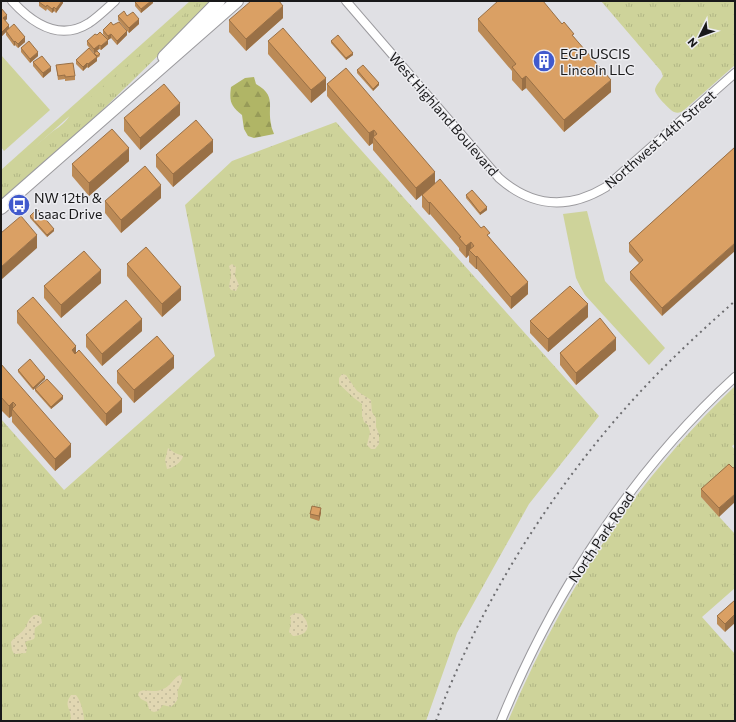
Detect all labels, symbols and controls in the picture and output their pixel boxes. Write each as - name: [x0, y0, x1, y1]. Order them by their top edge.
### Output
- north arrow: [680, 16, 720, 56]
- text: N: [685, 36, 700, 50]
- place label: EGP USCIS Lincoln LLC: [560, 45, 635, 78]
- building icon: EGP USCIS Lincoln LLC: [531, 48, 557, 74]
- street label: West Highland Boulevard: [386, 49, 502, 179]
- street label: Northwest 14th Street: [601, 86, 719, 192]
- place label: NW 12th & Isaac Drive: [34, 189, 103, 222]
- bus stop icon: NW 12th & Isaac Drive: [6, 192, 32, 218]
- street label: North Park Road: [564, 488, 638, 586]

